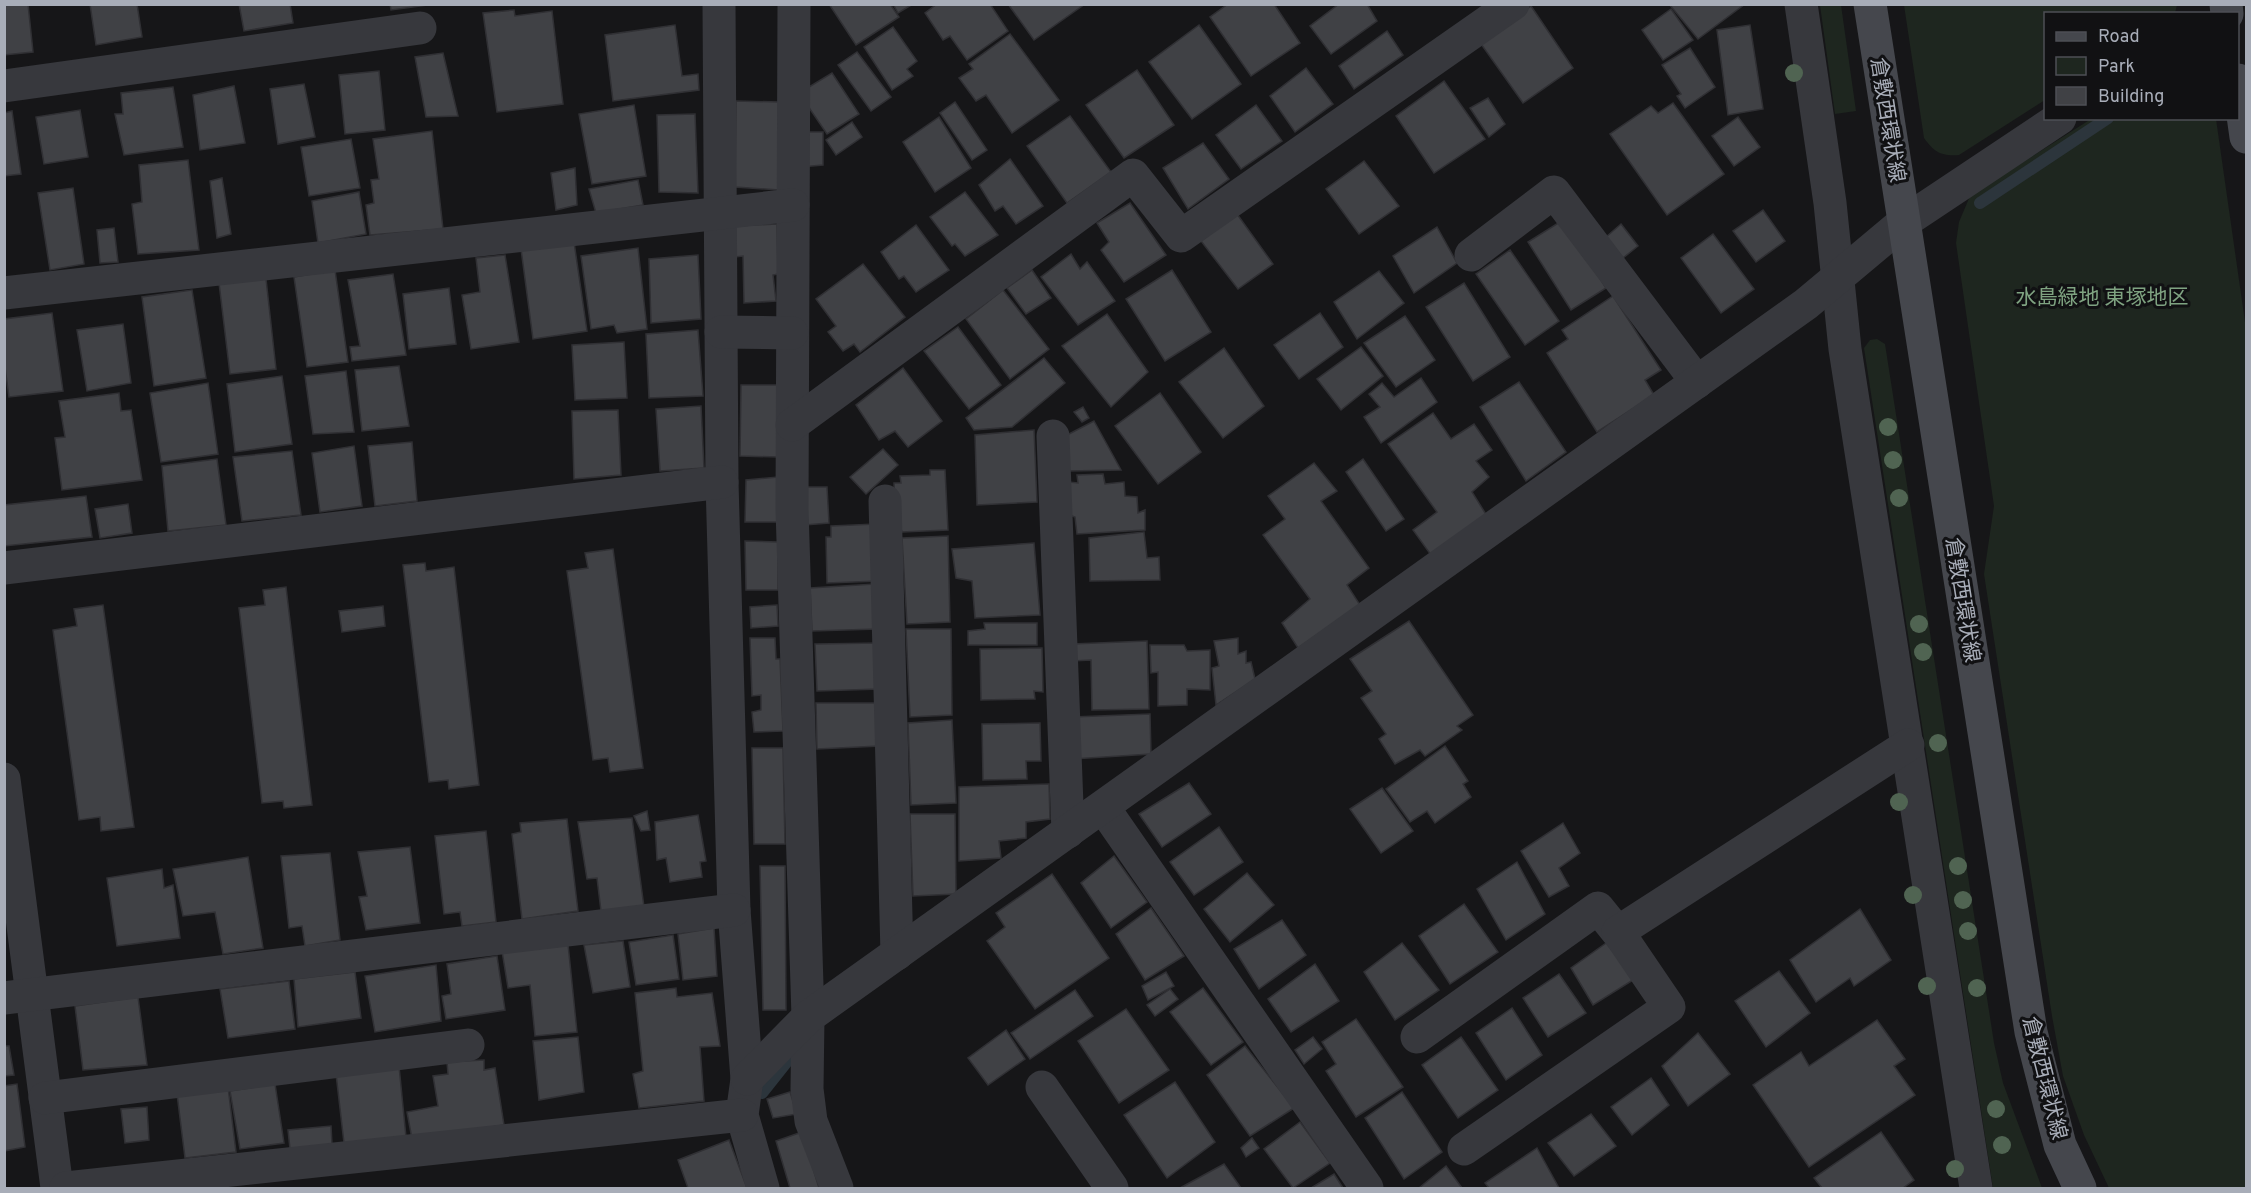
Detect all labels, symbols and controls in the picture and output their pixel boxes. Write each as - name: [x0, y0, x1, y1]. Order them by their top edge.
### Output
- legend: [2044, 12, 2239, 120]
- text: Road: [2098, 26, 2140, 49]
- street label: 倉敷西環状線: [1863, 56, 1910, 185]
- text: Park: [2098, 56, 2135, 79]
- text: Building: [2098, 86, 2164, 109]
- park label: 水島緑地 東塚地区: [2016, 285, 2188, 312]
- street label: 倉敷西環状線: [1938, 536, 1985, 665]
- street label: 倉敷西環状線: [2015, 1014, 2072, 1143]

